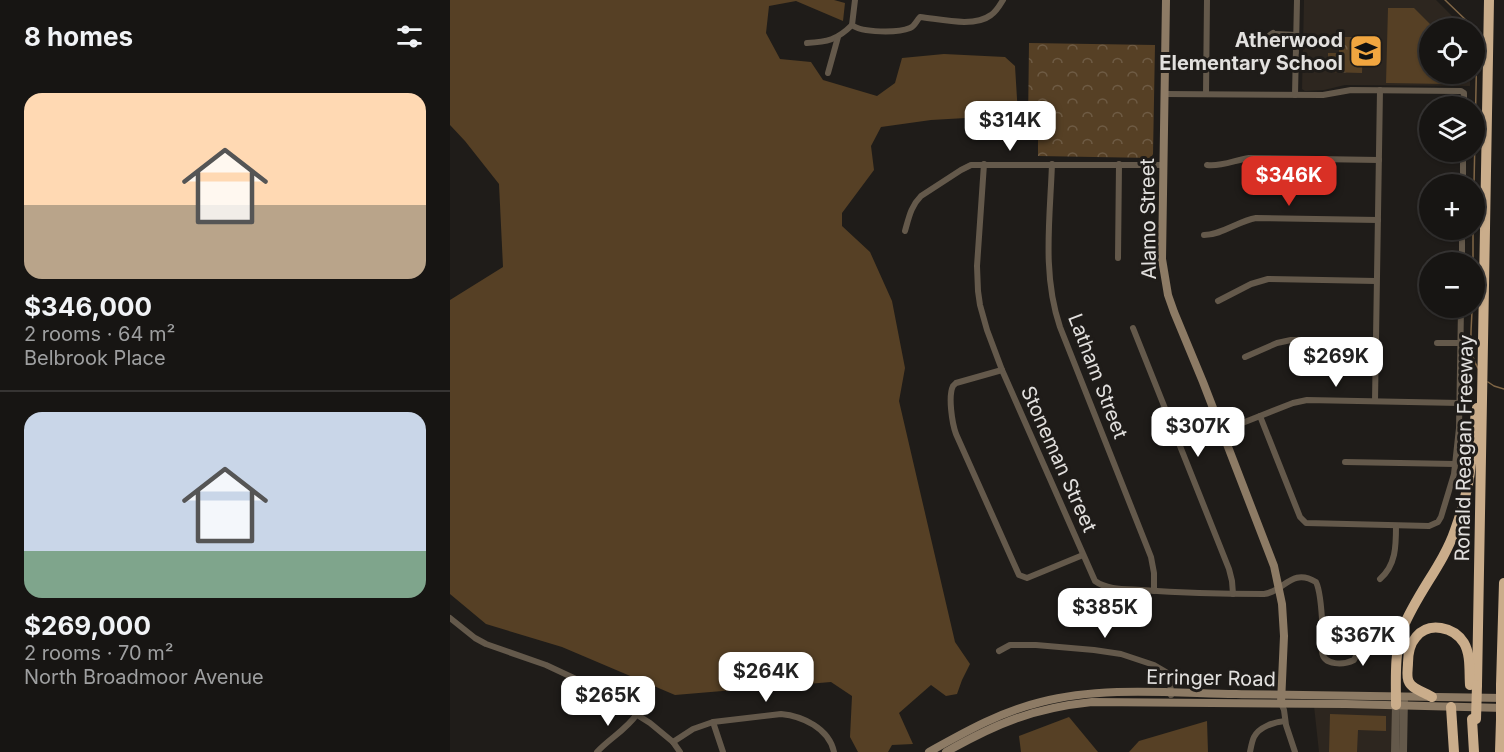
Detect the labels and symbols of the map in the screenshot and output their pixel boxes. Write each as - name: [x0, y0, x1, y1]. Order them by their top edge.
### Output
- place label: Atherwood Elementary School: [1159, 28, 1343, 75]
- school or university icon: Atherwood Elementary School: [1348, 33, 1384, 69]
- pin: $314K: [968, 101, 1052, 152]
- pin: $346K: [1247, 156, 1331, 207]
- street label: Alamo Street: [1135, 158, 1161, 280]
- street label: Latham Street: [1063, 310, 1133, 442]
- street label: Ronald Reagan Freeway: [1450, 334, 1478, 562]
- pin: $269K: [1294, 337, 1378, 388]
- street label: Stoneman Street: [1016, 382, 1102, 536]
- pin: $307K: [1156, 407, 1240, 458]
- pin: $385K: [1063, 588, 1147, 639]
- pin: $367K: [1321, 616, 1405, 667]
- pin: $264K: [724, 652, 808, 703]
- street label: Erringer Road: [1146, 665, 1276, 691]
- pin: $265K: [566, 676, 650, 727]

